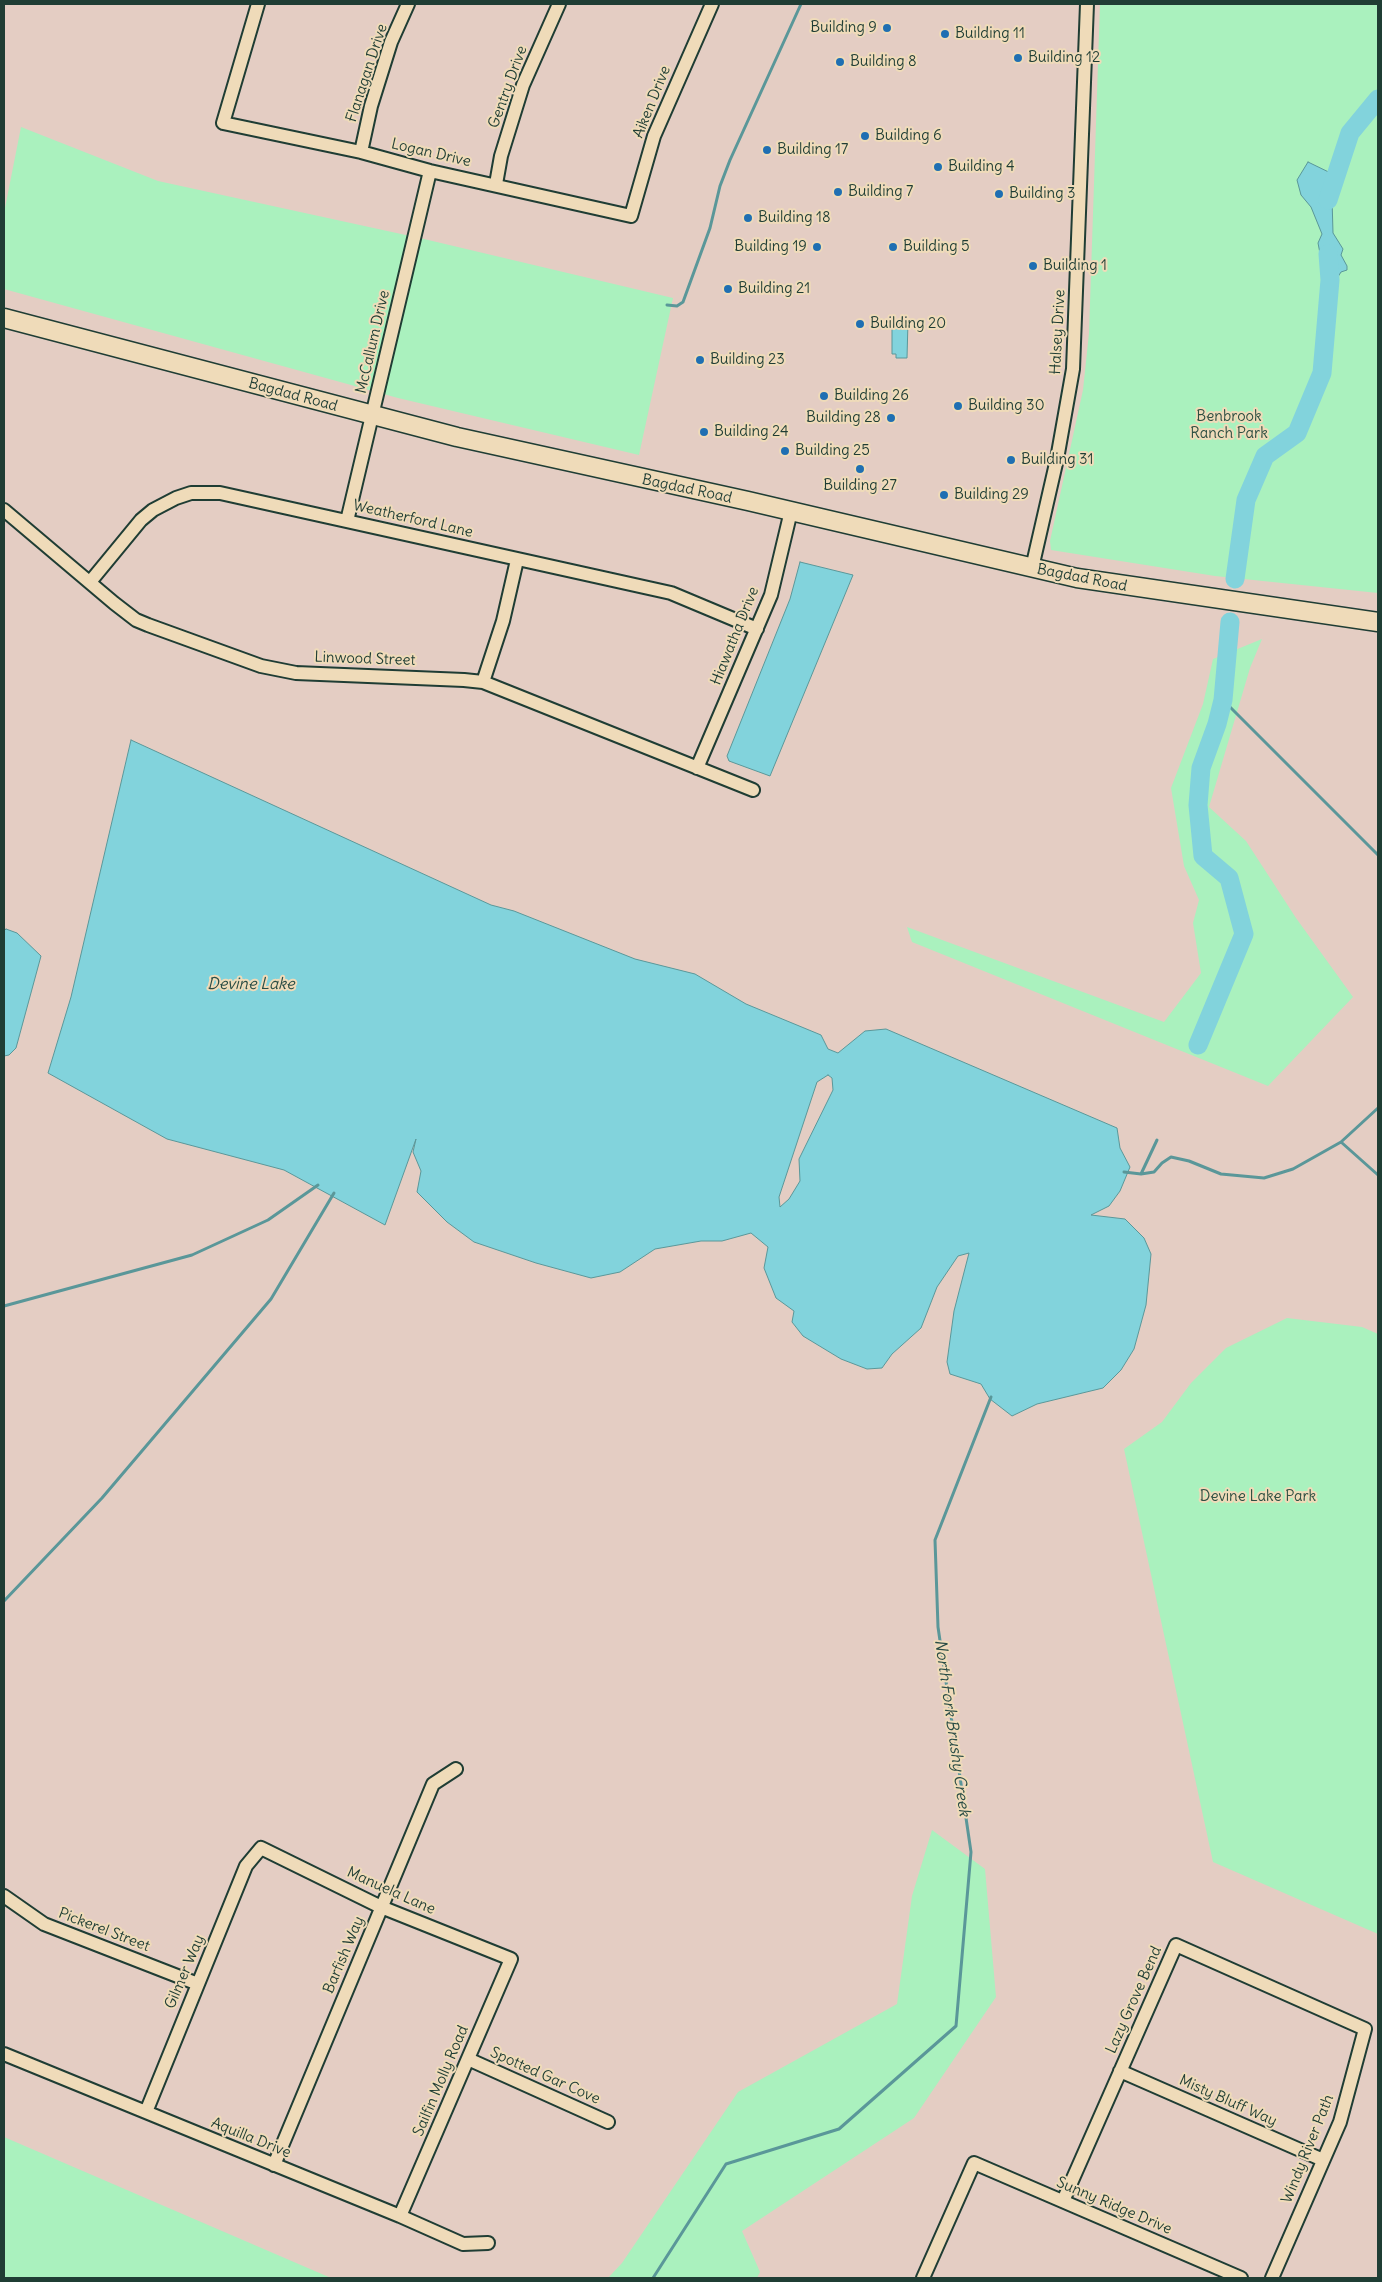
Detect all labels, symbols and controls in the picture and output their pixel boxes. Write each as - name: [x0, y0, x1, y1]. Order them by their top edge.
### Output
- place label: Building 9: [810, 19, 877, 37]
- street label: Flanagan Drive: [343, 22, 391, 124]
- marker: Building 9: [881, 22, 893, 34]
- place label: Building 11: [955, 25, 1025, 43]
- marker: Building 11: [939, 28, 951, 40]
- street label: Gentry Drive: [485, 43, 531, 131]
- place label: Building 12: [1028, 49, 1100, 67]
- marker: Building 12: [1012, 52, 1024, 64]
- place label: Building 8: [850, 53, 917, 71]
- marker: Building 8: [834, 56, 846, 68]
- street label: Aiken Drive: [629, 63, 675, 141]
- place label: Building 6: [875, 127, 942, 145]
- marker: Building 6: [859, 130, 871, 142]
- street label: Logan Drive: [389, 135, 473, 171]
- place label: Building 17: [777, 141, 848, 159]
- marker: Building 17: [761, 144, 773, 156]
- place label: Building 4: [948, 158, 1015, 176]
- marker: Building 4: [932, 161, 944, 173]
- place label: Building 7: [848, 183, 913, 201]
- place label: Building 3: [1009, 185, 1076, 203]
- marker: Building 7: [832, 186, 844, 198]
- marker: Building 3: [993, 188, 1005, 200]
- place label: Building 18: [758, 209, 831, 227]
- marker: Building 18: [742, 212, 754, 224]
- place label: Building 19: [734, 238, 807, 256]
- place label: Building 5: [903, 238, 970, 256]
- marker: Building 19: [811, 241, 823, 253]
- marker: Building 5: [887, 241, 899, 253]
- place label: Building 1: [1043, 257, 1107, 275]
- marker: Building 1: [1027, 260, 1039, 272]
- place label: Building 21: [738, 280, 810, 298]
- marker: Building 21: [722, 283, 734, 295]
- street label: McCallum Drive: [352, 289, 394, 395]
- street label: Halsey Drive: [1047, 289, 1069, 375]
- place label: Building 20: [870, 315, 946, 333]
- marker: Building 20: [854, 318, 866, 330]
- place label: Building 23: [710, 351, 785, 369]
- marker: Building 23: [694, 354, 706, 366]
- street label: Bagdad Road: [246, 374, 340, 416]
- place label: Building 26: [834, 387, 909, 405]
- marker: Building 26: [818, 390, 830, 402]
- place label: Building 30: [968, 397, 1044, 415]
- marker: Building 30: [952, 400, 964, 412]
- park label: Benbrook Ranch Park: [1190, 408, 1268, 443]
- place label: Building 28: [806, 409, 881, 427]
- marker: Building 28: [885, 412, 897, 424]
- place label: Building 24: [714, 423, 789, 441]
- marker: Building 24: [698, 426, 710, 438]
- place label: Building 25: [795, 442, 870, 460]
- marker: Building 25: [779, 445, 791, 457]
- place label: Building 31: [1021, 451, 1093, 469]
- marker: Building 31: [1005, 454, 1017, 466]
- marker: Building 27: [854, 463, 866, 475]
- street label: Bagdad Road: [640, 471, 734, 507]
- place label: Building 27: [823, 477, 897, 495]
- place label: Building 29: [954, 486, 1029, 504]
- marker: Building 29: [938, 489, 950, 501]
- street label: Weatherford Lane: [351, 496, 475, 542]
- street label: Bagdad Road: [1035, 560, 1129, 596]
- street label: Hiawatha Drive: [707, 584, 763, 688]
- street label: Linwood Street: [314, 648, 416, 670]
- water label: Devine Lake: [207, 974, 295, 994]
- park label: Devine Lake Park: [1200, 1488, 1316, 1506]
- water label: North Fork Brushy Creek: [930, 1638, 974, 1818]
- street label: Manuela Lane: [344, 1863, 438, 1919]
- street label: Pickerel Street: [56, 1904, 152, 1956]
- street label: Barfish Way: [320, 1914, 368, 1996]
- street label: Gilmer Way: [161, 1932, 209, 2012]
- street label: Lazy Grove Bend: [1102, 1944, 1166, 2056]
- street label: Sailfin Molly Road: [410, 2023, 472, 2139]
- street label: Spotted Gar Cove: [487, 2044, 603, 2108]
- street label: Misty Bluff Way: [1176, 2071, 1280, 2131]
- street label: Windy River Path: [1278, 2092, 1338, 2206]
- street label: Aquilla Drive: [209, 2114, 293, 2162]
- street label: Sunny Ridge Drive: [1054, 2174, 1174, 2238]

